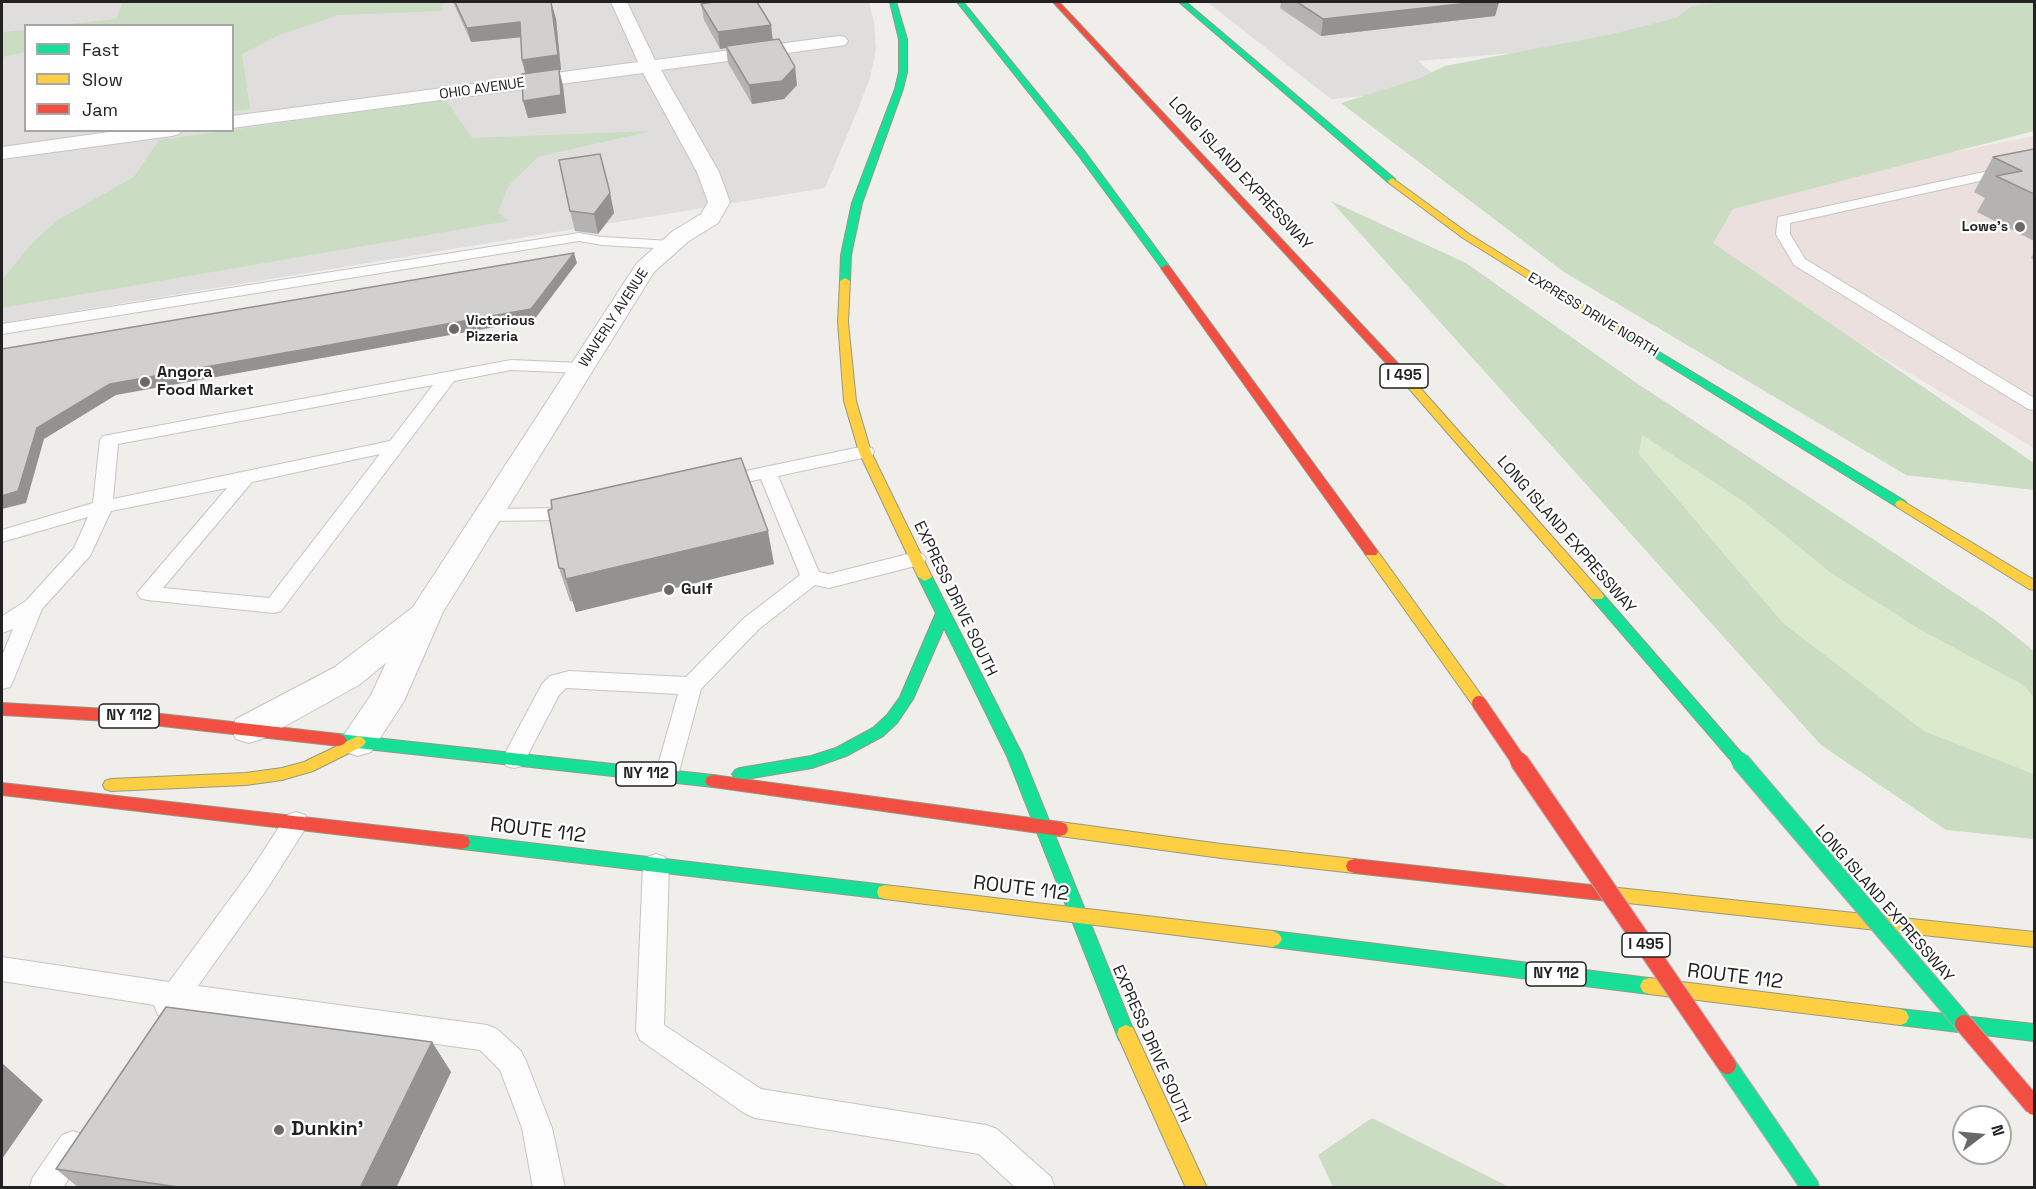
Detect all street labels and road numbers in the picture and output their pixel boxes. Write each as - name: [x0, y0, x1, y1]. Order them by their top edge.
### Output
- street label: OHIO AVENUE: [438, 75, 526, 103]
- street label: LONG ISLAND EXPRESSWAY: [1164, 94, 1316, 254]
- street label: WAVERLY AVENUE: [576, 265, 652, 371]
- street label: EXPRESS DRIVE NORTH: [1525, 269, 1661, 361]
- road number: I 495: [1380, 364, 1428, 388]
- street label: LONG ISLAND EXPRESSWAY: [1492, 452, 1640, 618]
- street label: EXPRESS DRIVE SOUTH: [909, 518, 1001, 680]
- road number: NY 112: [99, 704, 159, 728]
- road number: NY 112: [616, 762, 676, 786]
- street label: ROUTE 112: [489, 813, 587, 849]
- street label: LONG ISLAND EXPRESSWAY: [1810, 821, 1958, 987]
- street label: ROUTE 112: [972, 871, 1070, 907]
- road number: I 495: [1622, 933, 1670, 957]
- street label: ROUTE 112: [1686, 959, 1784, 995]
- street label: EXPRESS DRIVE SOUTH: [1108, 962, 1194, 1126]
- road number: NY 112: [1526, 962, 1586, 986]

